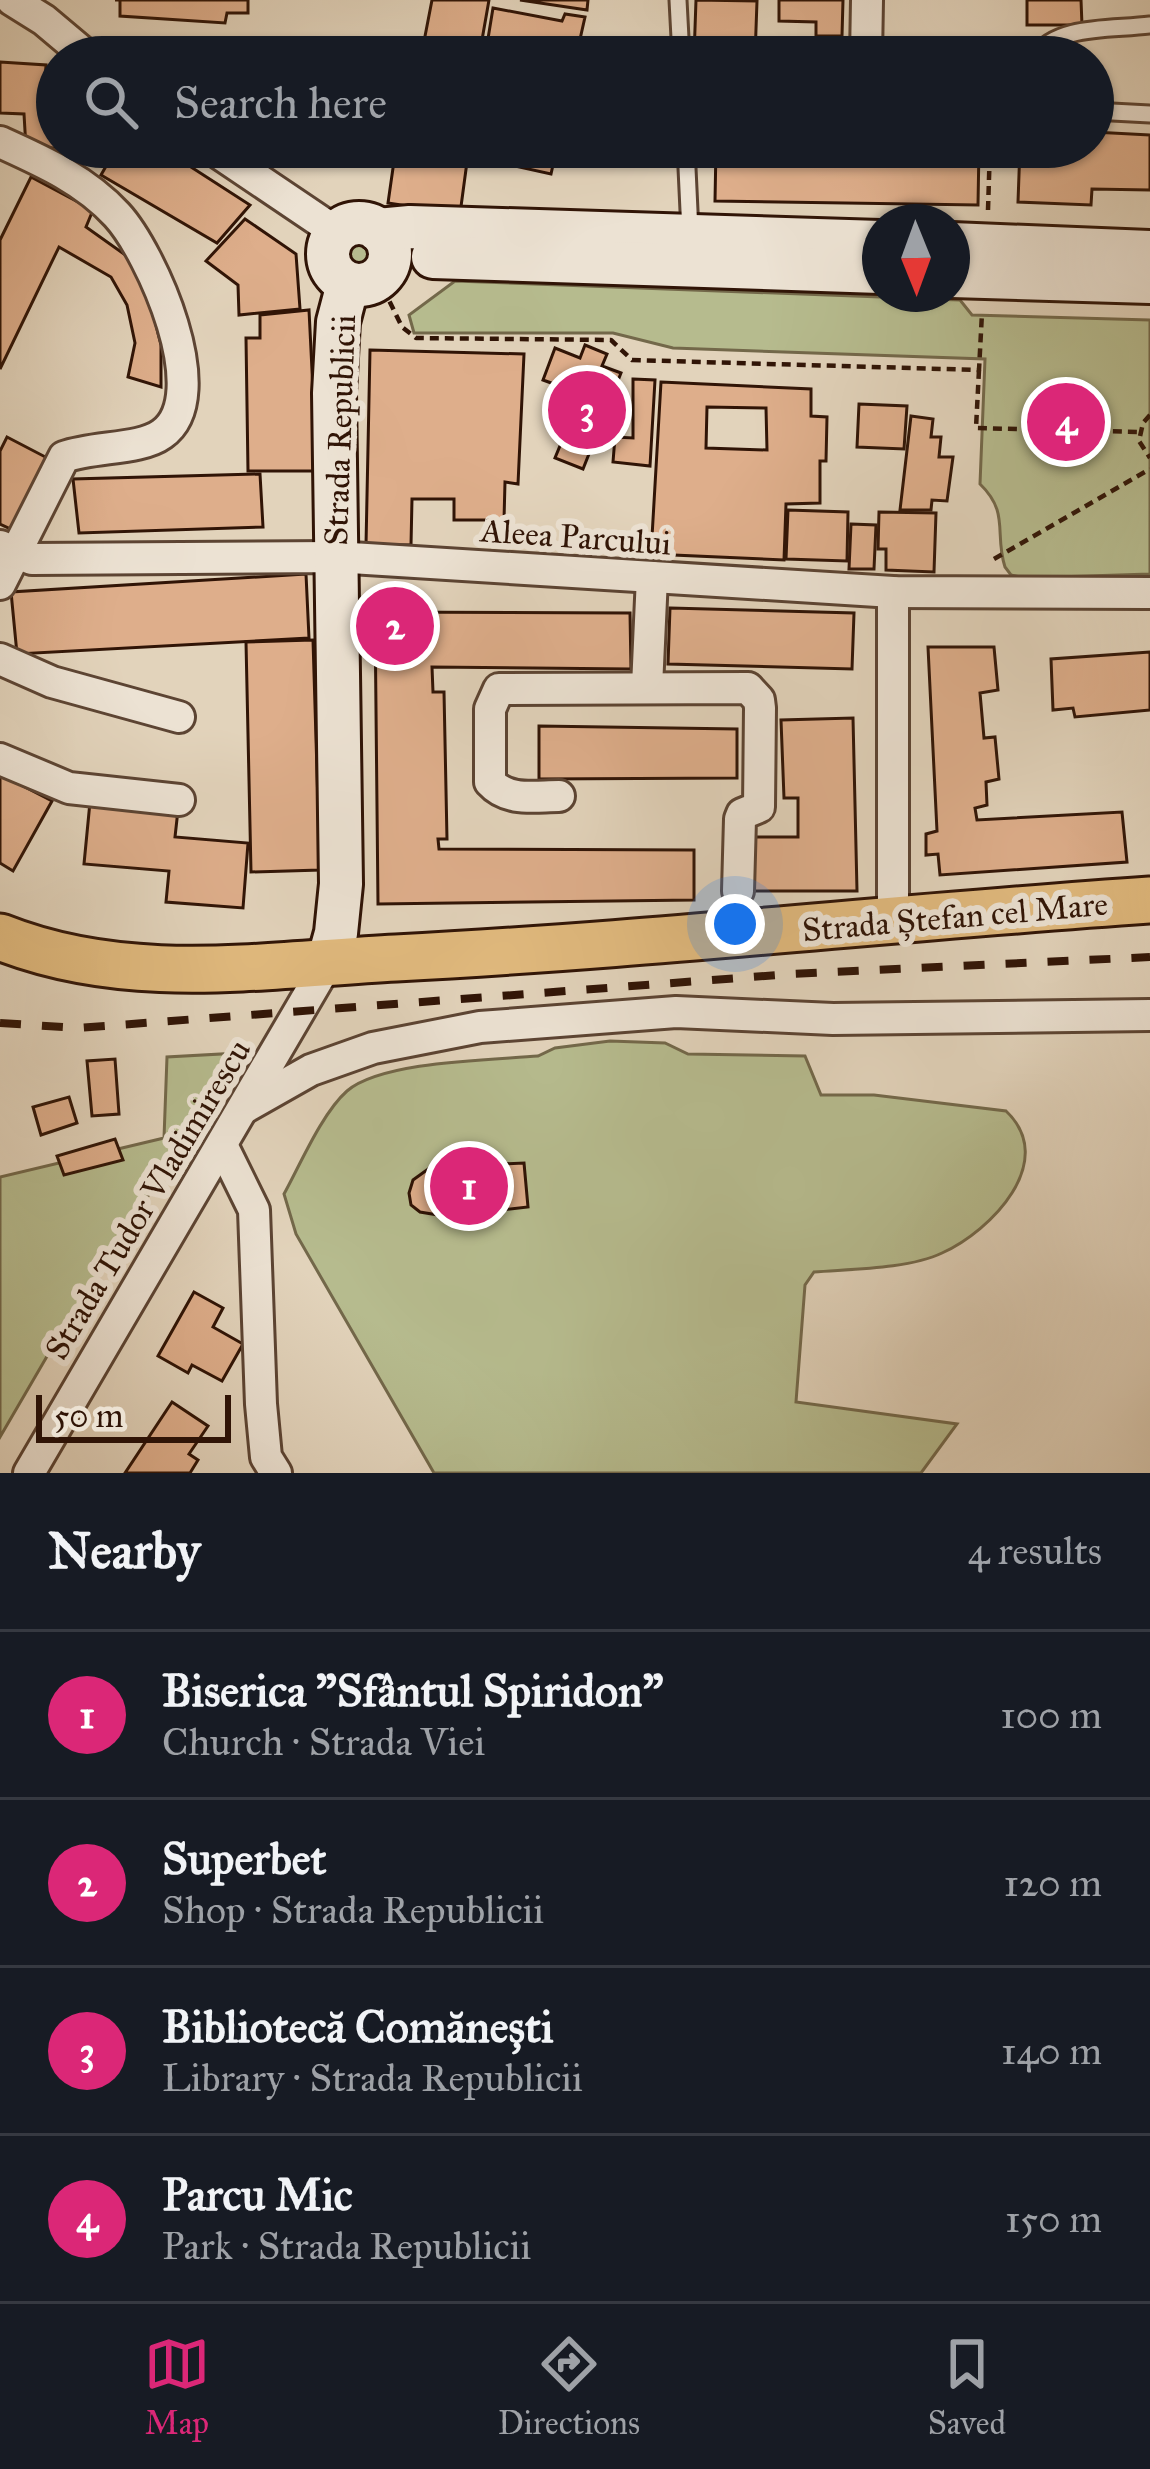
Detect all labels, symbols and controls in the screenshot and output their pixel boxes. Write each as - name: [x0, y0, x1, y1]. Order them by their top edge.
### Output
- search box: [36, 36, 1114, 168]
- icon: search: [78, 69, 144, 135]
- text: Search here: [174, 75, 387, 130]
- north arrow: [862, 204, 970, 312]
- street label: Strada Republicii: [316, 314, 364, 546]
- pin: 3: [548, 365, 626, 455]
- pin: 4: [1027, 377, 1105, 467]
- street label: Aleea Parcului: [477, 510, 673, 564]
- pin: 2: [356, 581, 434, 671]
- street label: Strada Ștefan cel Mare: [801, 884, 1110, 950]
- your location: [705, 894, 765, 954]
- street label: Strada Tudor Vladimirescu: [36, 1032, 259, 1367]
- pin: 1: [430, 1141, 508, 1231]
- scale bar: [36, 1389, 231, 1442]
- text: 50 m: [54, 1396, 123, 1436]
- text: Nearby: [48, 1520, 200, 1582]
- text: 4 results: [968, 1527, 1102, 1575]
- text: Biserica "Sfântul Spiridon": [162, 1663, 663, 1718]
- text: 1: [79, 1691, 95, 1739]
- text: 100 m: [1000, 1691, 1102, 1739]
- text: Church · Strada Viei: [162, 1718, 485, 1766]
- text: Superbet: [162, 1831, 327, 1886]
- text: 2: [77, 1859, 97, 1907]
- text: 120 m: [1003, 1859, 1102, 1907]
- text: Shop · Strada Republicii: [162, 1886, 544, 1934]
- text: Bibliotecă Comănești: [162, 1999, 553, 2054]
- text: 3: [79, 2027, 95, 2075]
- text: 140 m: [1001, 2027, 1102, 2075]
- text: Library · Strada Republicii: [162, 2054, 583, 2102]
- text: Parcu Mic: [162, 2167, 353, 2222]
- text: 4: [76, 2195, 98, 2243]
- text: 150 m: [1005, 2195, 1102, 2243]
- text: Park · Strada Republicii: [162, 2222, 531, 2270]
- tab: Map: [144, 2331, 210, 2443]
- tab: Directions: [498, 2331, 640, 2443]
- tab: Saved: [928, 2331, 1006, 2443]

